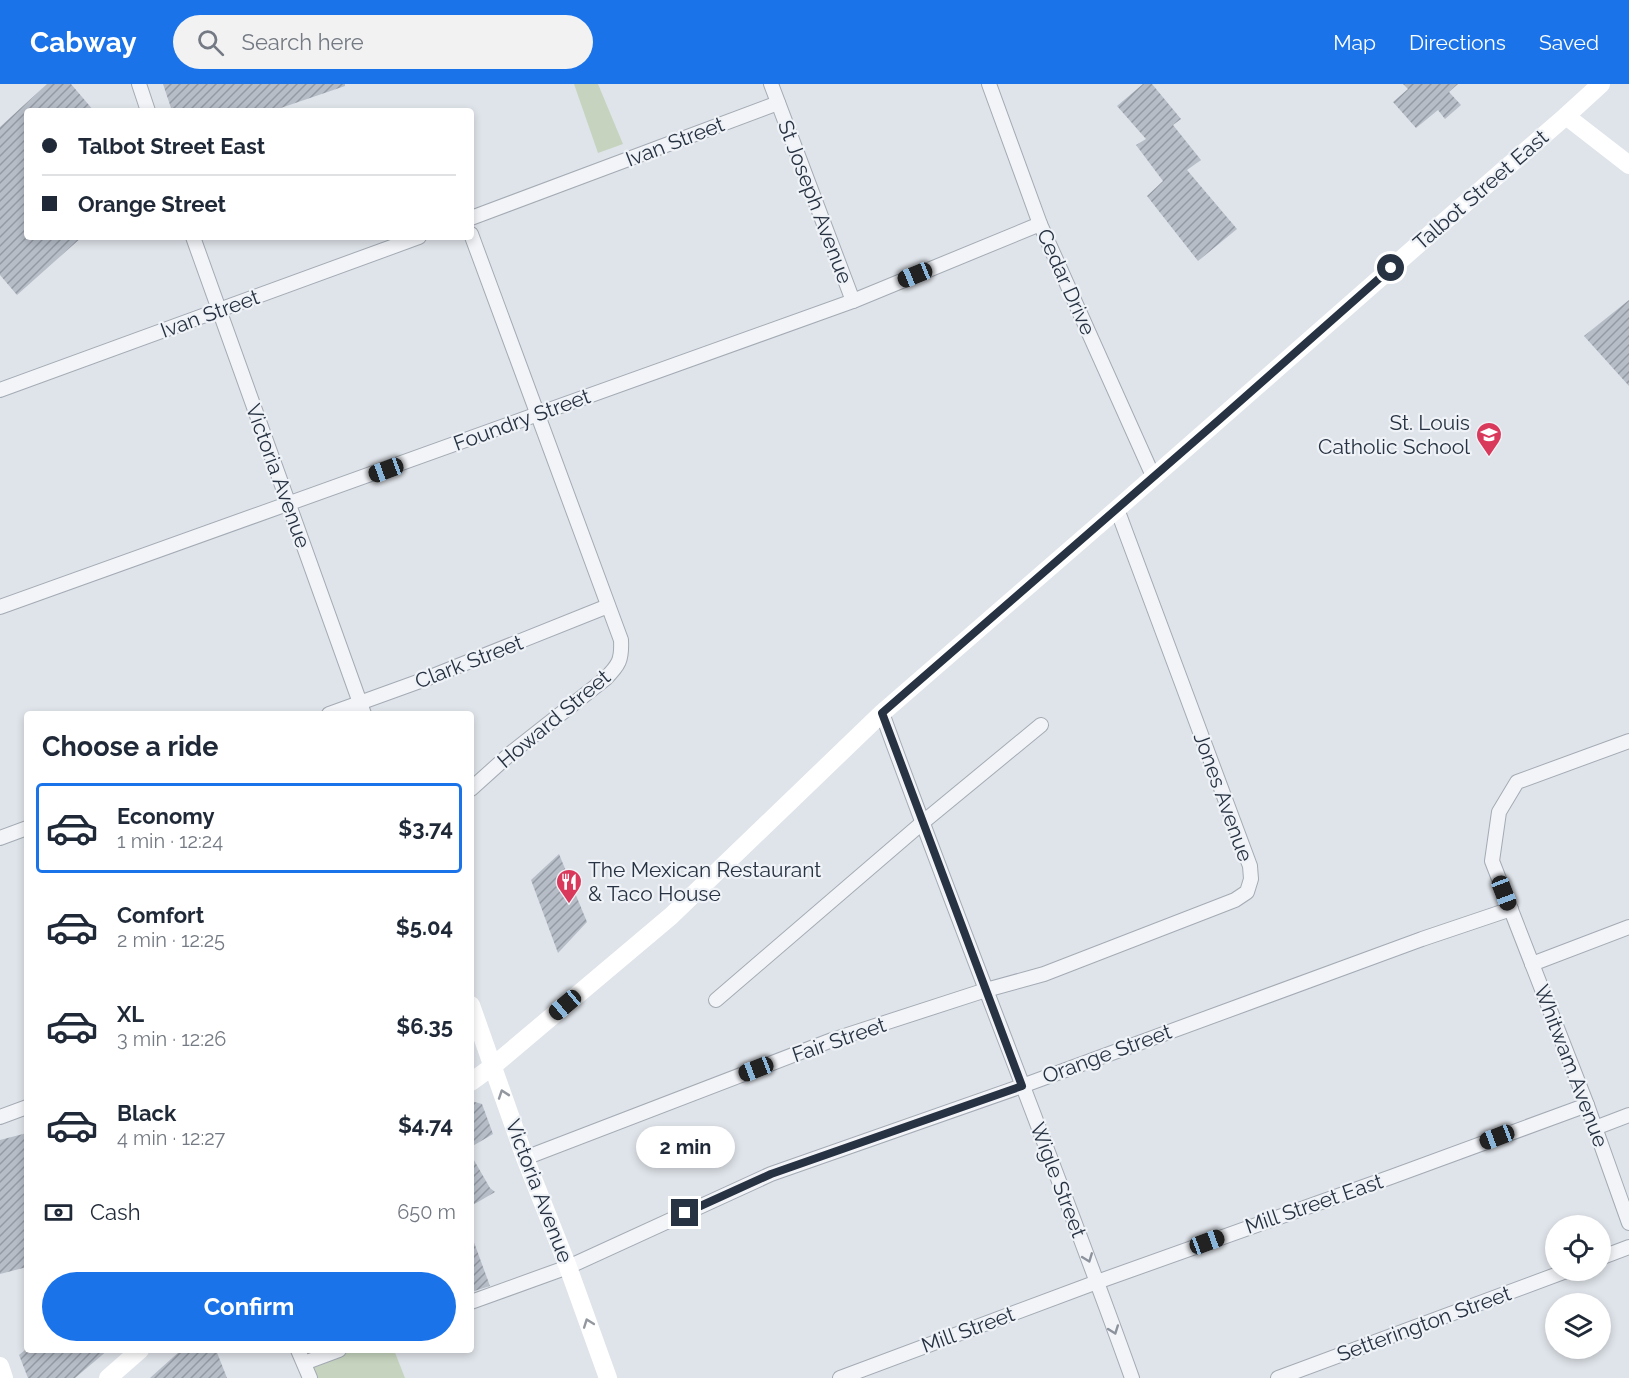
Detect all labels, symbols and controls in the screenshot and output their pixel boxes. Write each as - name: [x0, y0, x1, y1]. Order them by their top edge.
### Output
- search box: [173, 15, 593, 69]
- text: Cabway: [30, 26, 137, 59]
- icon: search: [194, 26, 227, 59]
- text: Search here: [242, 29, 364, 55]
- text: Map: [1333, 30, 1376, 55]
- text: Directions: [1409, 30, 1506, 55]
- text: Saved: [1539, 30, 1599, 55]
- street label: Ivan Street: [622, 111, 728, 172]
- street label: St Joseph Avenue: [773, 117, 858, 287]
- street label: Talbot Street East: [1408, 124, 1553, 255]
- text: Talbot Street East: [78, 133, 265, 159]
- text: Orange Street: [78, 191, 226, 217]
- street label: Cedar Drive: [1032, 225, 1101, 339]
- route start: [1377, 254, 1404, 281]
- car: [895, 260, 935, 290]
- street label: Ivan Street: [157, 284, 263, 343]
- street label: Foundry Street: [450, 383, 594, 456]
- street label: Victoria Avenue: [241, 400, 316, 551]
- place label: St. Louis Catholic School: [1318, 410, 1470, 459]
- school or university icon: St. Louis Catholic School: [1474, 420, 1504, 458]
- car: [366, 455, 406, 485]
- street label: Clark Street: [411, 630, 526, 694]
- street label: Howard Street: [492, 664, 615, 773]
- street label: Jones Avenue: [1189, 729, 1258, 865]
- text: Choose a ride: [42, 731, 218, 762]
- icon: car: [45, 801, 99, 855]
- text: Economy: [117, 803, 215, 829]
- text: $3.74: [398, 815, 453, 841]
- text: 1 min · 12:24: [117, 829, 223, 853]
- place label: The Mexican Restaurant & Taco House: [588, 857, 821, 906]
- restaurant icon: The Mexican Restaurant & Taco House: [554, 867, 584, 905]
- car: [1489, 873, 1519, 913]
- icon: car: [45, 900, 99, 954]
- text: Comfort: [117, 902, 204, 928]
- text: $5.04: [396, 914, 453, 940]
- text: 2 min · 12:25: [117, 928, 225, 952]
- street label: Whitwam Avenue: [1529, 981, 1614, 1150]
- car: [545, 987, 585, 1023]
- icon: car: [45, 999, 99, 1053]
- text: XL: [117, 1001, 144, 1027]
- street label: Fair Street: [789, 1012, 889, 1067]
- text: $6.35: [396, 1013, 453, 1039]
- street label: Orange Street: [1039, 1019, 1175, 1088]
- text: 3 min · 12:26: [117, 1027, 226, 1051]
- car: [736, 1054, 776, 1084]
- one-way arrow: [497, 1089, 510, 1100]
- icon: car: [45, 1098, 99, 1152]
- text: Black: [117, 1100, 176, 1126]
- text: $4.74: [398, 1112, 453, 1138]
- street label: Victoria Avenue: [501, 1116, 578, 1266]
- street label: Wigle Street: [1025, 1119, 1092, 1241]
- car: [1477, 1122, 1517, 1152]
- text: 4 min · 12:27: [117, 1126, 225, 1150]
- callout: 2 min: [636, 1126, 734, 1168]
- text: 2 min: [660, 1135, 711, 1159]
- street label: Mill Street East: [1242, 1168, 1386, 1239]
- icon: cash: [42, 1196, 75, 1229]
- text: Cash: [90, 1199, 141, 1225]
- route end: [671, 1199, 698, 1226]
- text: 650 m: [397, 1200, 456, 1224]
- map controls: [1545, 1215, 1611, 1359]
- button: locate: [1545, 1215, 1611, 1281]
- car: [1187, 1227, 1227, 1257]
- one-way arrow: [1081, 1252, 1093, 1263]
- button: Confirm: [42, 1272, 456, 1341]
- street label: Setterington Street: [1333, 1280, 1514, 1367]
- button: layers: [1545, 1293, 1611, 1359]
- street label: Mill Street: [918, 1301, 1018, 1358]
- one-way arrow: [583, 1318, 596, 1329]
- one-way arrow: [1107, 1324, 1120, 1335]

